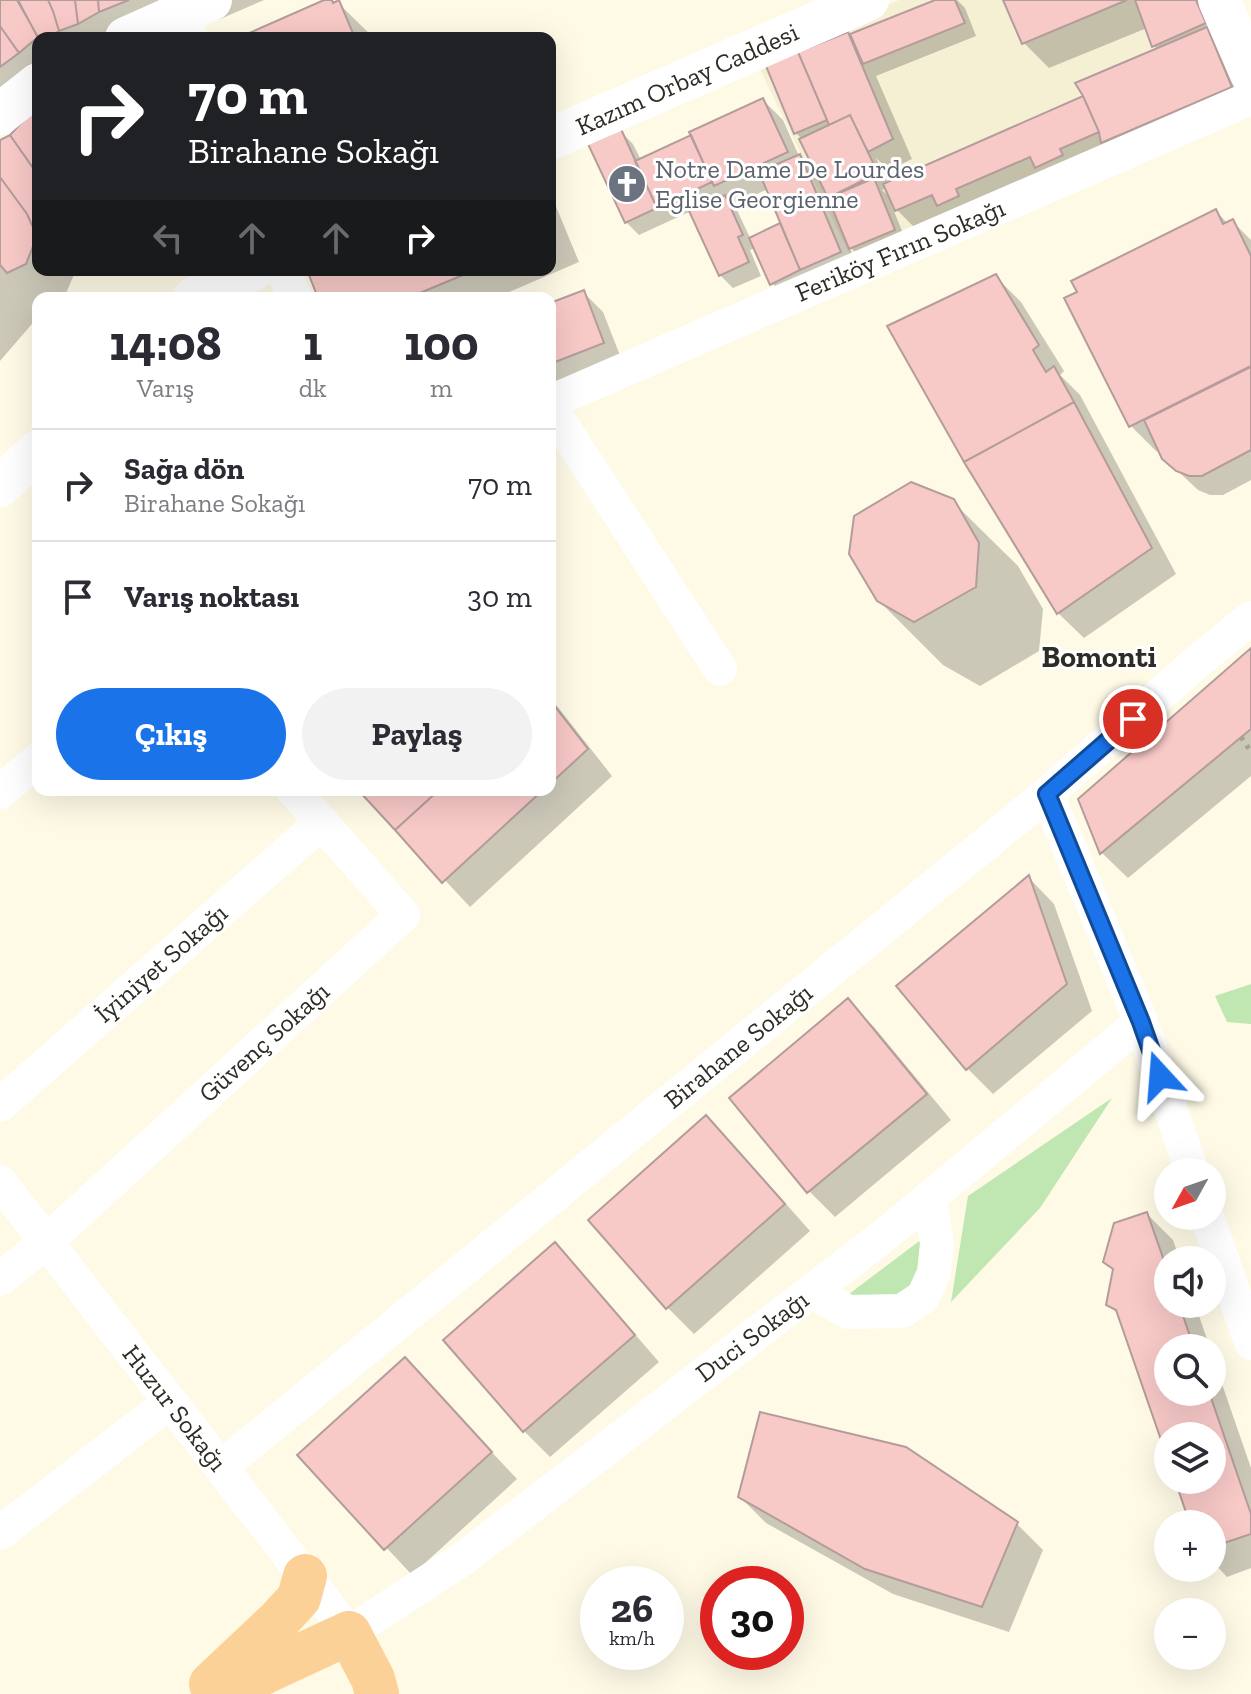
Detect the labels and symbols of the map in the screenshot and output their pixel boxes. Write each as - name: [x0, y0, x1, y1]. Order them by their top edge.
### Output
- street label: Kazım Orbay Caddesi: [571, 16, 803, 142]
- place label: Notre Dame De Lourdes Eglise Georgienne: [655, 153, 924, 215]
- church icon: Notre Dame De Lourdes Eglise Georgienne: [606, 163, 648, 205]
- street label: Feriköy Fırın Sokağı: [790, 191, 1010, 309]
- district label: Bomonti: [1041, 639, 1157, 675]
- pin: [1099, 685, 1167, 753]
- street label: İyiniyet Sokağı: [88, 897, 234, 1029]
- street label: Güvenç Sokağı: [192, 975, 336, 1109]
- street label: Birahane Sokağı: [657, 976, 819, 1116]
- position arrow: [1118, 1034, 1202, 1118]
- north arrow: [1154, 1158, 1226, 1230]
- street label: Duci Sokağı: [689, 1283, 815, 1389]
- street label: Huzur Sokağı: [116, 1338, 234, 1478]
- speed limit sign: 30: [700, 1566, 804, 1670]

